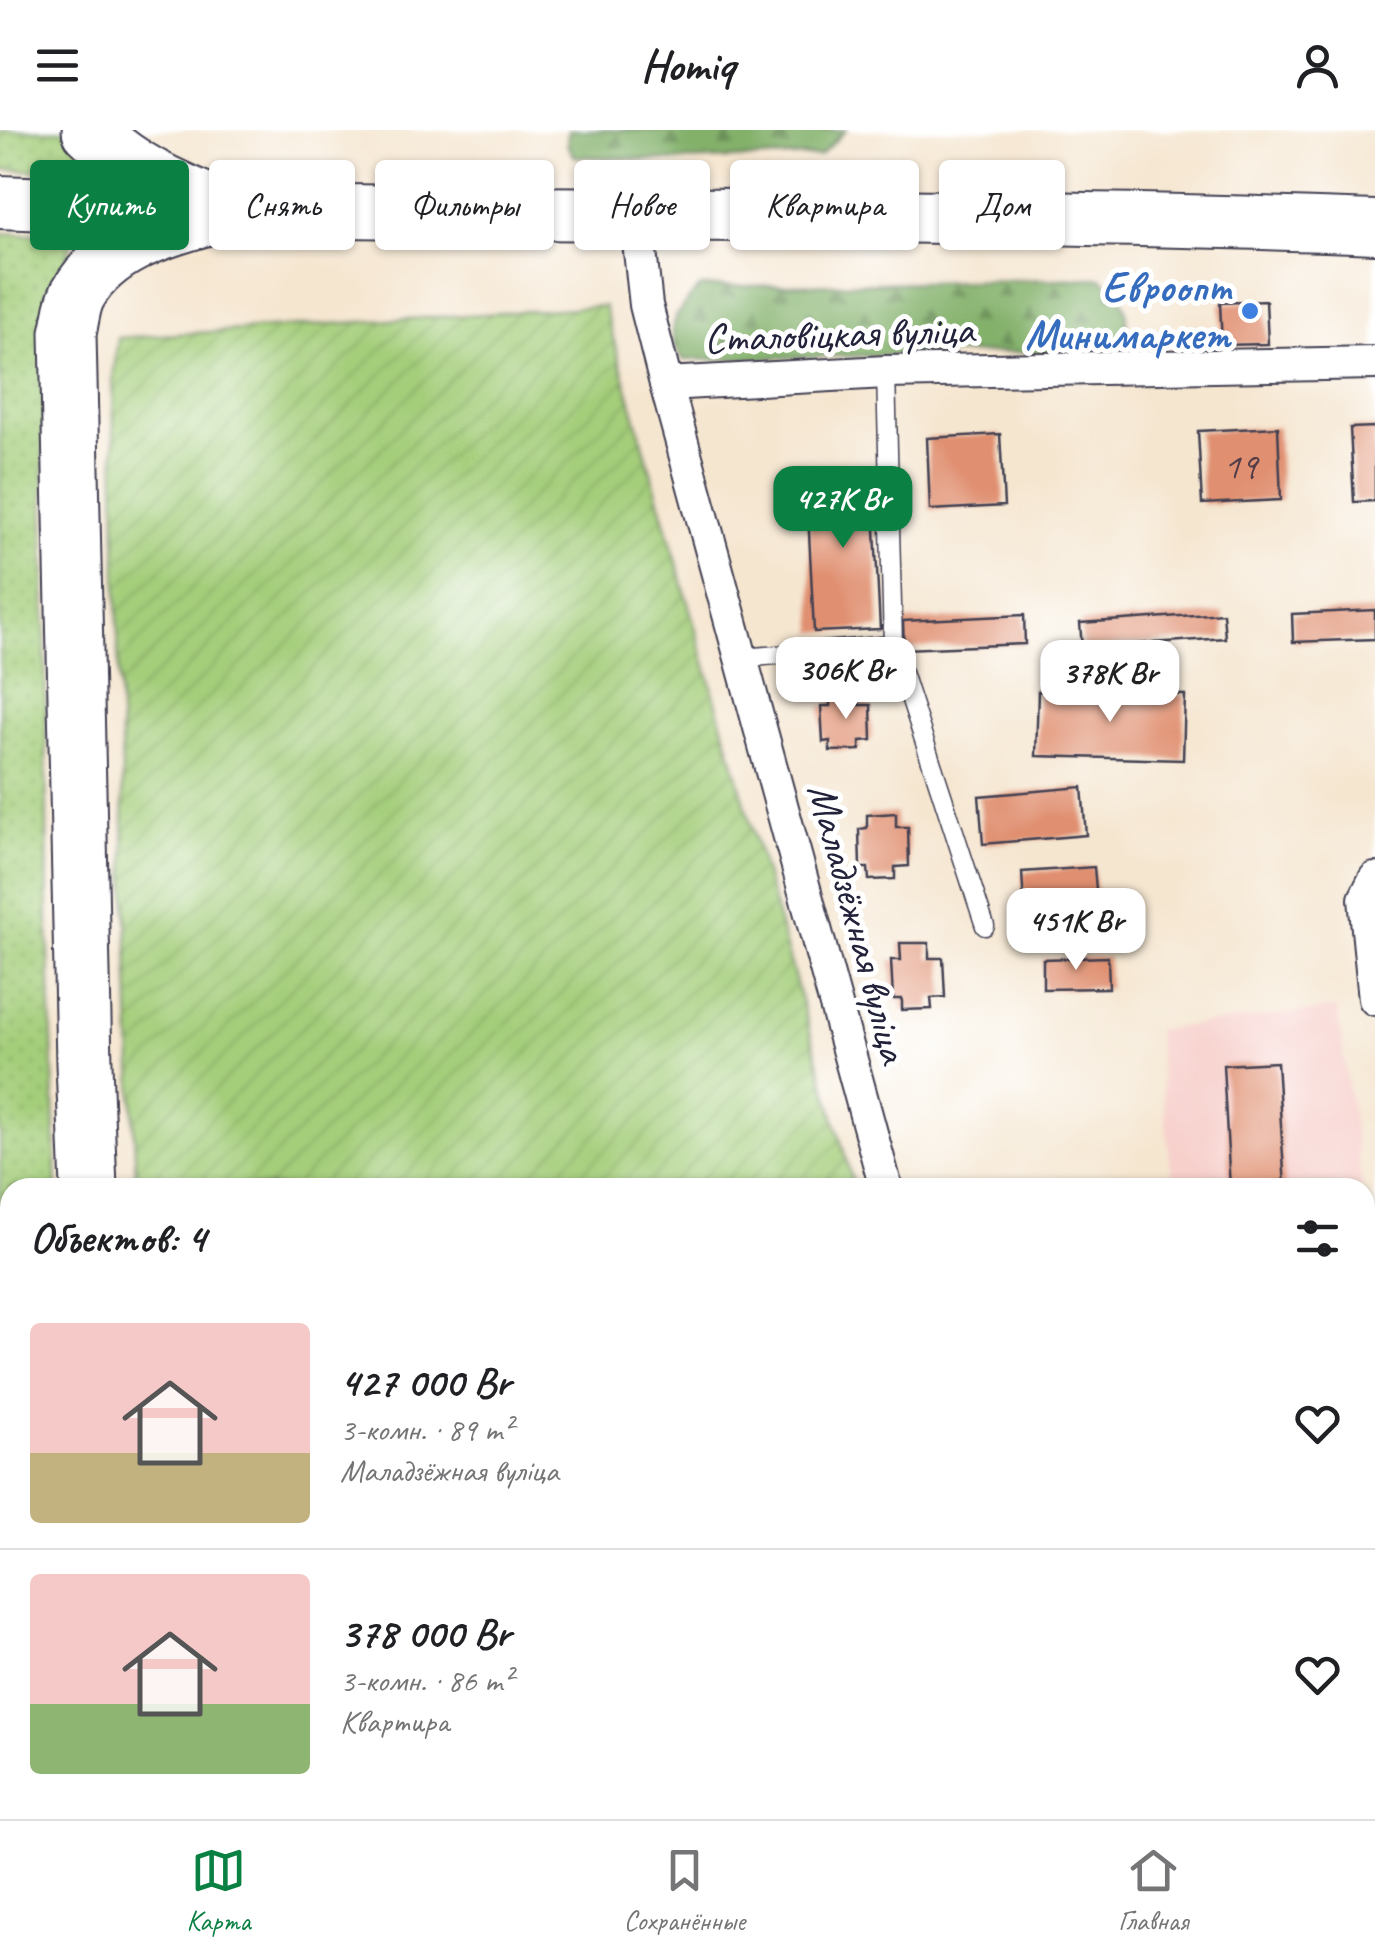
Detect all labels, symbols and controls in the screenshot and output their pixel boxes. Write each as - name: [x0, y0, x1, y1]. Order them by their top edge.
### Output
- text: Homiq: [641, 37, 734, 94]
- icon: menu: [30, 38, 85, 93]
- icon: person: [1290, 38, 1345, 93]
- chip: Купить: [30, 160, 189, 250]
- chip: Снять: [209, 160, 355, 250]
- chip: Фильтры: [375, 160, 554, 250]
- chip: Новое: [574, 160, 710, 250]
- chip: Квартира: [730, 160, 919, 250]
- chip: Дом: [939, 160, 1065, 250]
- place label: Евроопт Минимаркет: [1025, 261, 1233, 362]
- marker: Евроопт Минимаркет: [1239, 300, 1261, 322]
- street label: Сталовіцкая вуліца: [703, 303, 977, 365]
- house number: 19: [1223, 442, 1260, 489]
- pin: 427K Br: [751, 466, 935, 551]
- text: 427K Br: [795, 478, 891, 519]
- pin: 306K Br: [754, 637, 938, 722]
- pin: 378K Br: [1018, 640, 1202, 725]
- text: 306K Br: [798, 649, 894, 690]
- text: 378K Br: [1062, 652, 1158, 693]
- street label: Маладзёжная вуліца: [795, 778, 921, 1071]
- pin: 451K Br: [984, 888, 1168, 973]
- text: 451K Br: [1029, 900, 1123, 941]
- icon: filters: [1290, 1211, 1345, 1266]
- text: Объектов: 4: [30, 1212, 206, 1265]
- text: 427 000 Br: [340, 1356, 511, 1409]
- icon: home: [110, 1363, 230, 1483]
- icon: heart: [1290, 1396, 1345, 1451]
- text: 3-комн. · 89 m²: [340, 1409, 512, 1450]
- text: Маладзёжная вуліца: [340, 1450, 559, 1491]
- text: 378 000 Br: [340, 1607, 511, 1660]
- icon: home: [110, 1614, 230, 1734]
- icon: heart: [1290, 1647, 1345, 1702]
- text: 3-комн. · 86 m²: [340, 1660, 512, 1701]
- text: Квартира: [340, 1701, 449, 1742]
- tab: Карта: [187, 1843, 251, 1938]
- tab: Сохранённые: [624, 1843, 745, 1938]
- tab: Главная: [1118, 1843, 1188, 1938]

